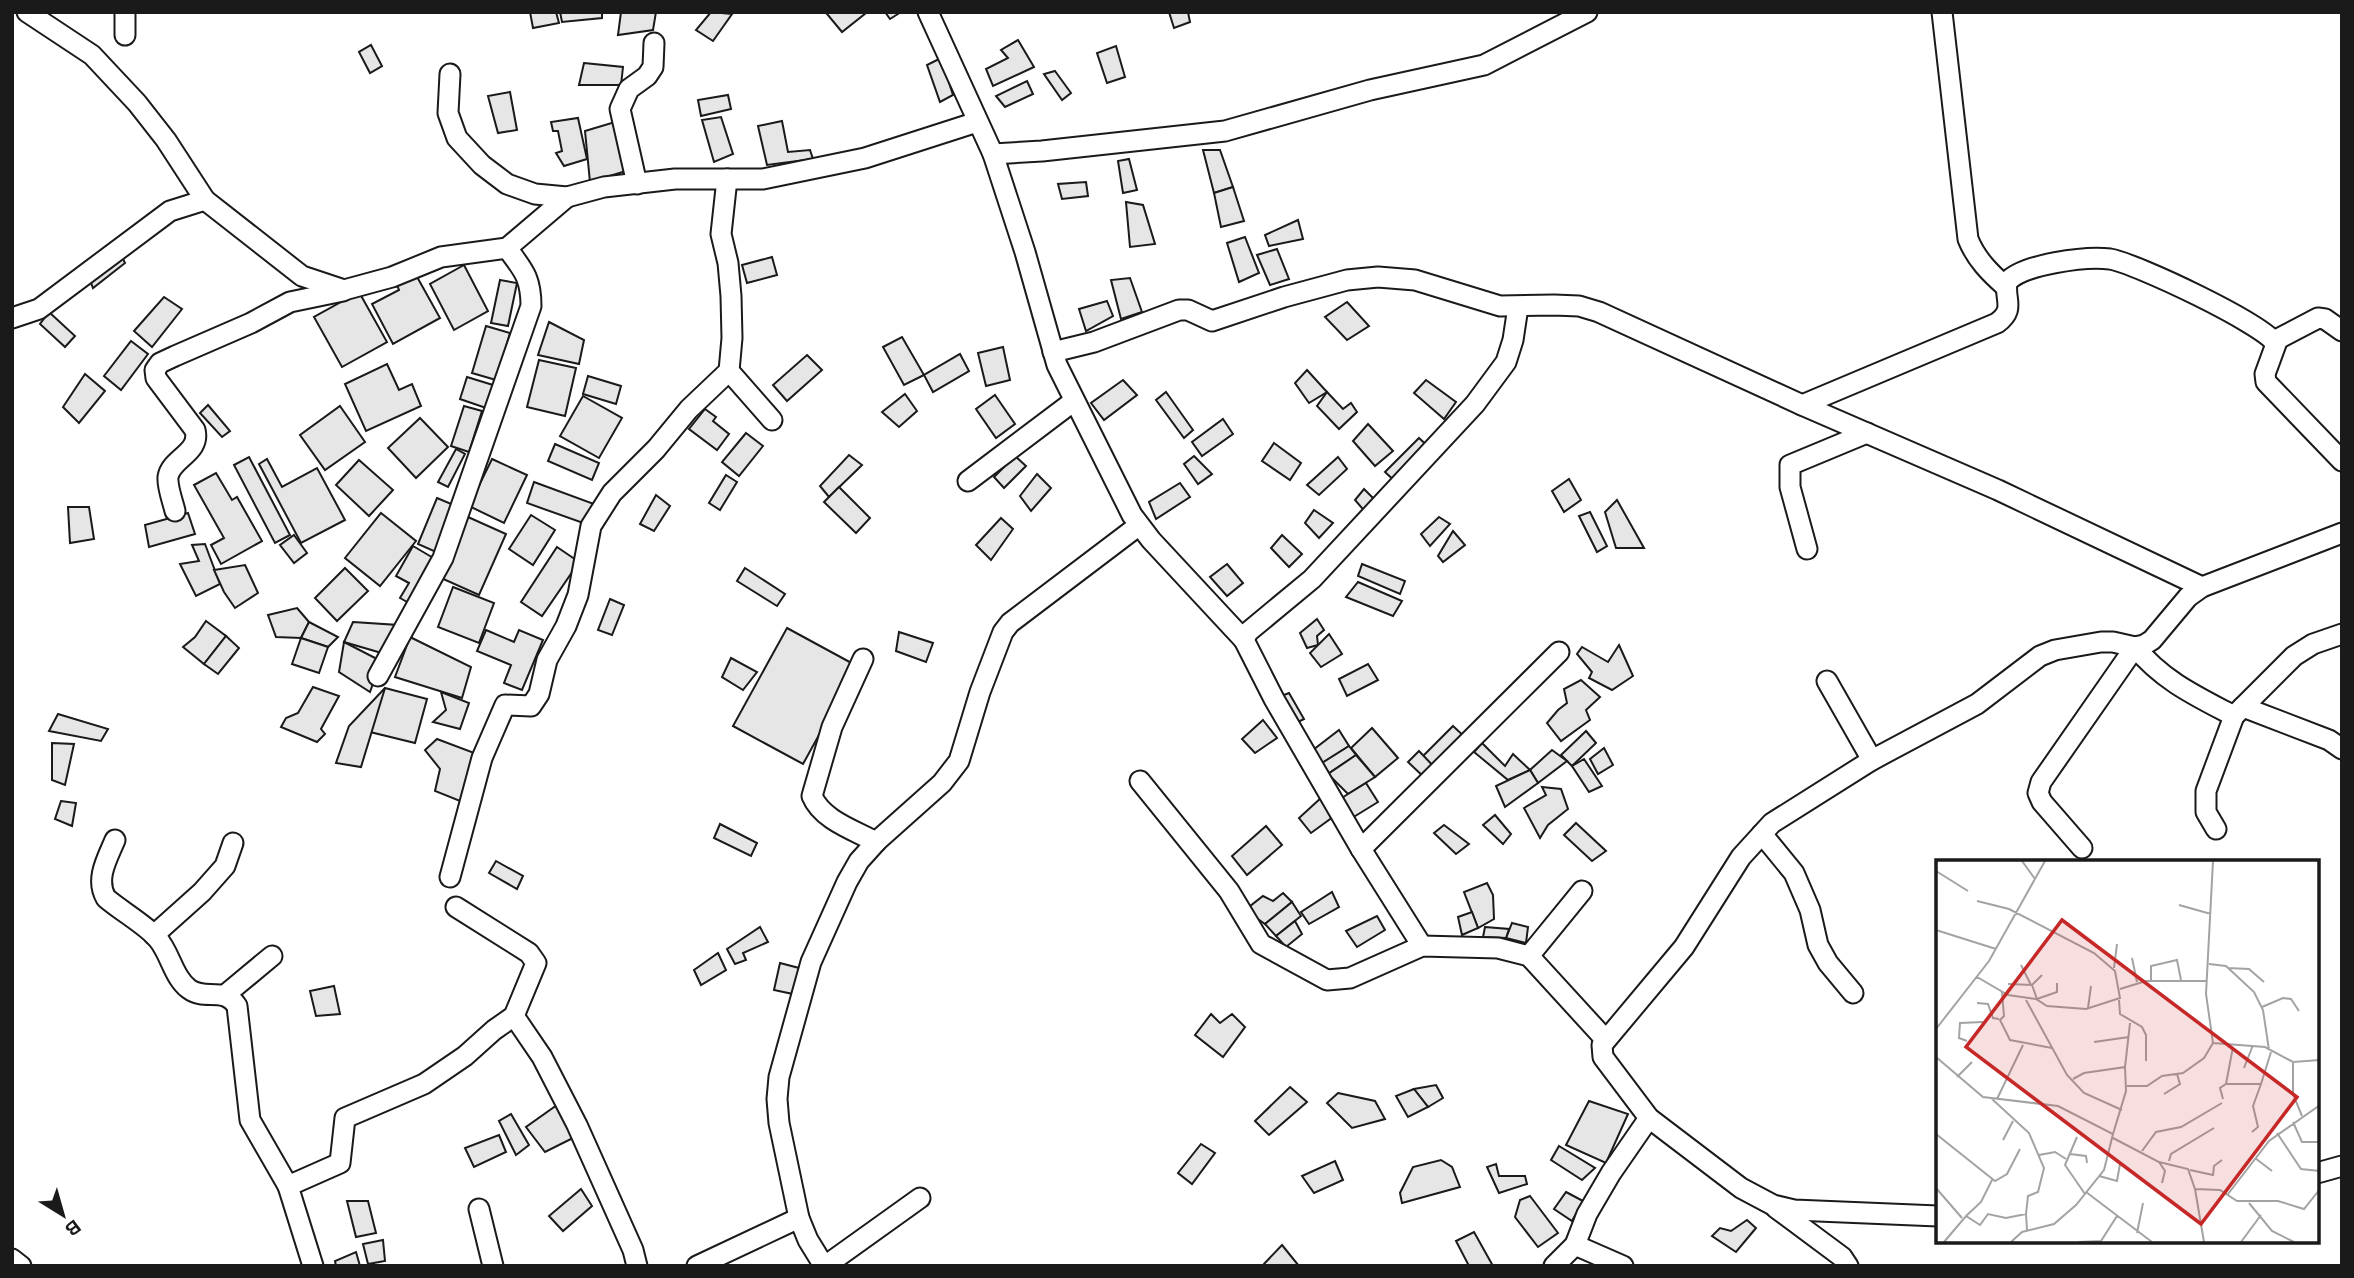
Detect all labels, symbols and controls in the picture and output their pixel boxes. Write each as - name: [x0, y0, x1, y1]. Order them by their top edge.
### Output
- inset map: [1936, 860, 2319, 1243]
- north arrow: [28, 1180, 98, 1250]
- text: B: [61, 1216, 85, 1241]

